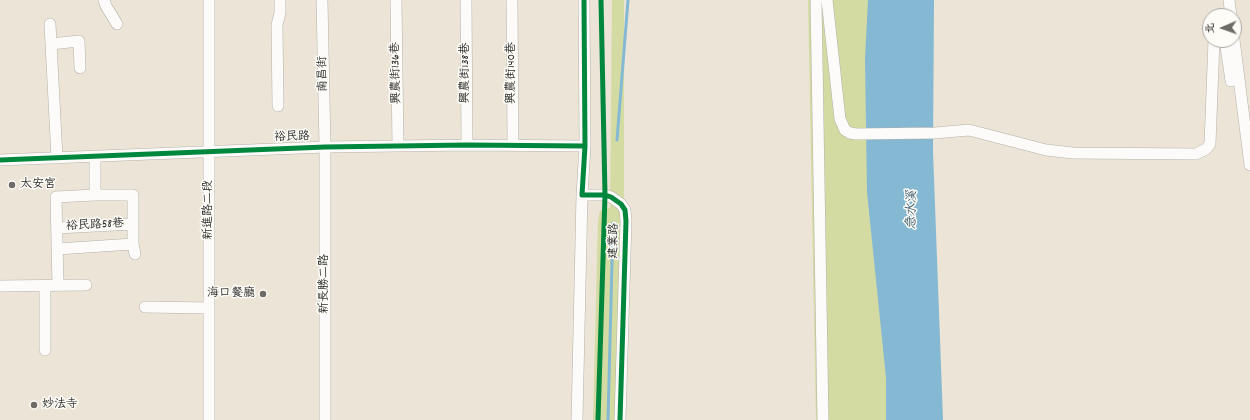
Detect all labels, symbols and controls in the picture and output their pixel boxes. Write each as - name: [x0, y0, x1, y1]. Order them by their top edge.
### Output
- north arrow: [1202, 8, 1242, 48]
- text: 北: [1203, 23, 1219, 34]
- street label: 興農街136巷: [389, 42, 405, 104]
- street label: 興農街140巷: [505, 42, 519, 104]
- street label: 興農街138巷: [459, 43, 473, 103]
- street label: 南昌街: [316, 56, 332, 92]
- street label: 裕民路: [274, 130, 310, 146]
- place label: 太安宮: [20, 178, 56, 192]
- marker: 太安宮: [7, 180, 17, 190]
- street label: 新進路二段: [202, 180, 216, 240]
- water label: 急水溪: [905, 190, 921, 230]
- street label: 裕民路58巷: [65, 217, 125, 235]
- street label: 建業路: [607, 223, 623, 259]
- street label: 新長勝二路: [318, 254, 332, 314]
- place label: 海口餐廳: [207, 287, 255, 301]
- marker: 海口餐廳: [258, 289, 268, 299]
- place label: 妙法寺: [42, 398, 78, 412]
- marker: 妙法寺: [29, 400, 39, 410]

